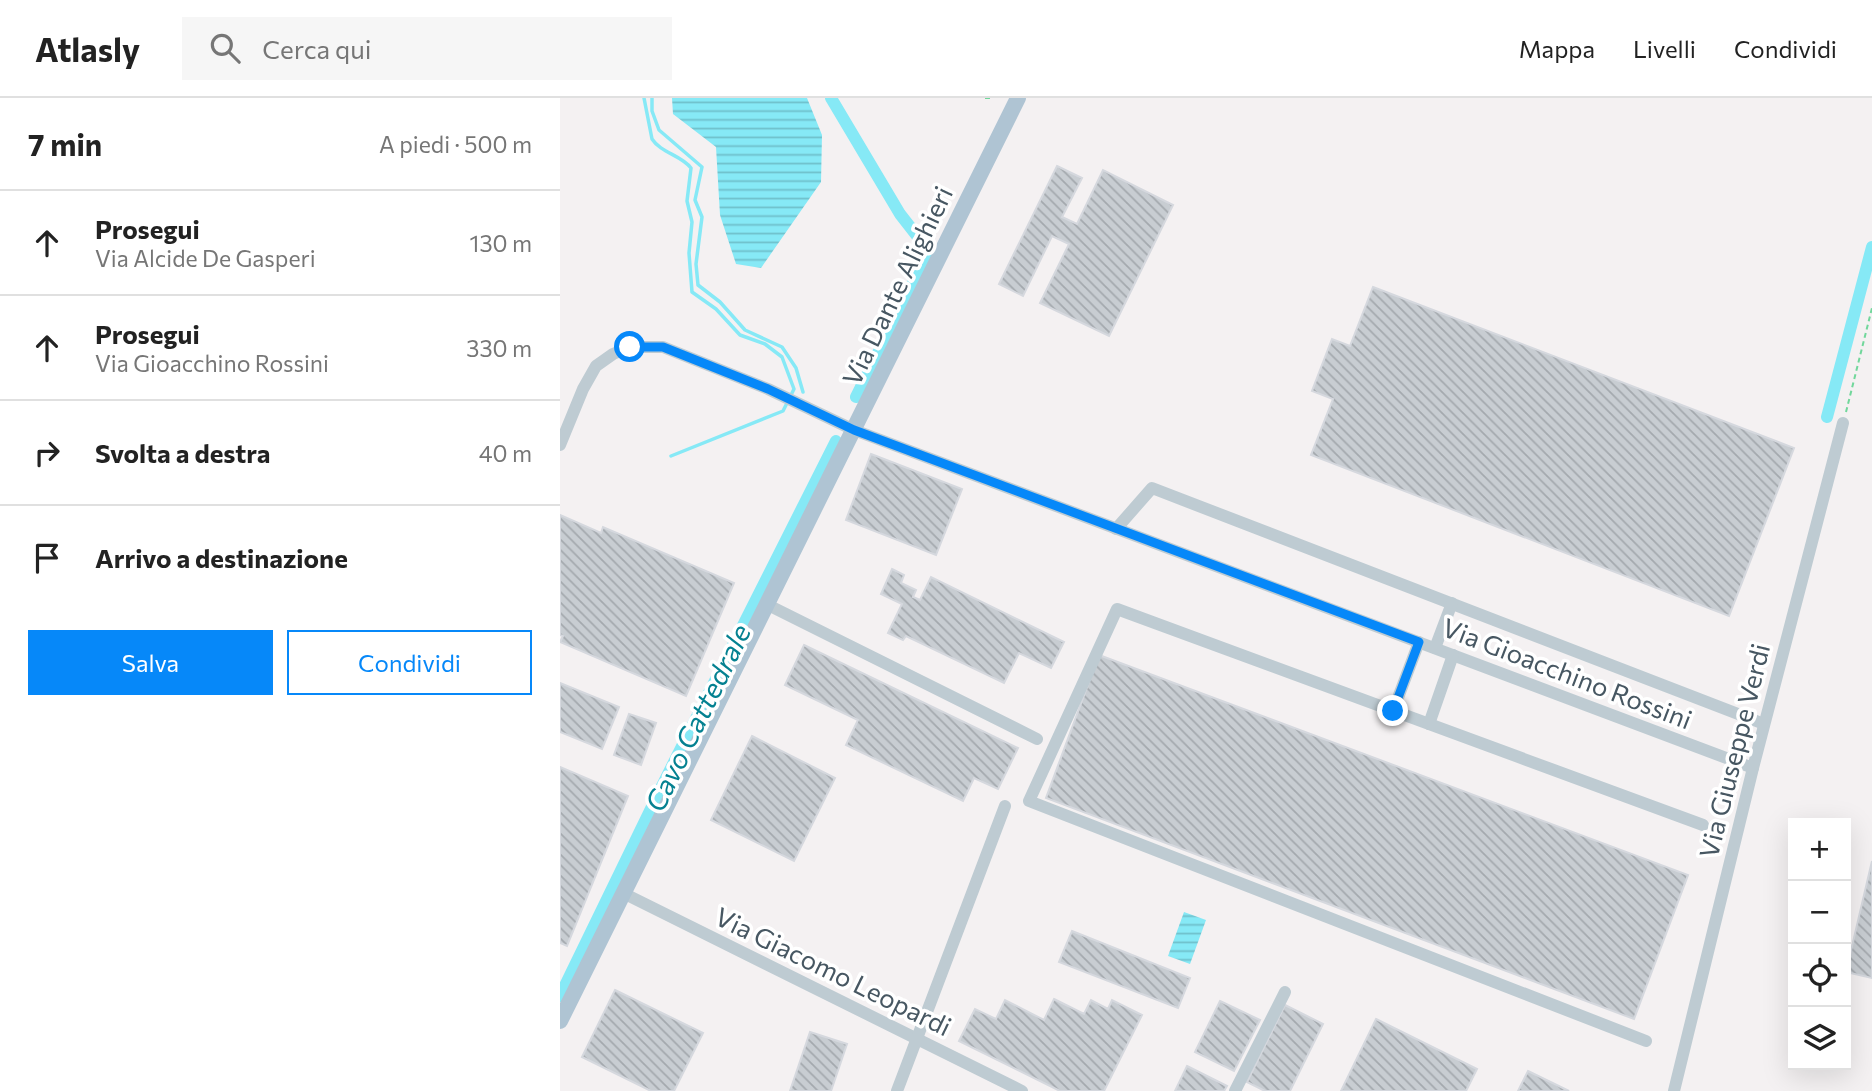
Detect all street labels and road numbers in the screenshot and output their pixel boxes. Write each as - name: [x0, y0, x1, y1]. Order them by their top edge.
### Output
- street label: Via Dante Alighieri: [835, 181, 958, 390]
- street label: Via Gioacchino Rossini: [1439, 611, 1697, 734]
- street label: Via Giuseppe Verdi: [1692, 640, 1775, 861]
- street label: Via Giacomo Leopardi: [711, 900, 957, 1041]

